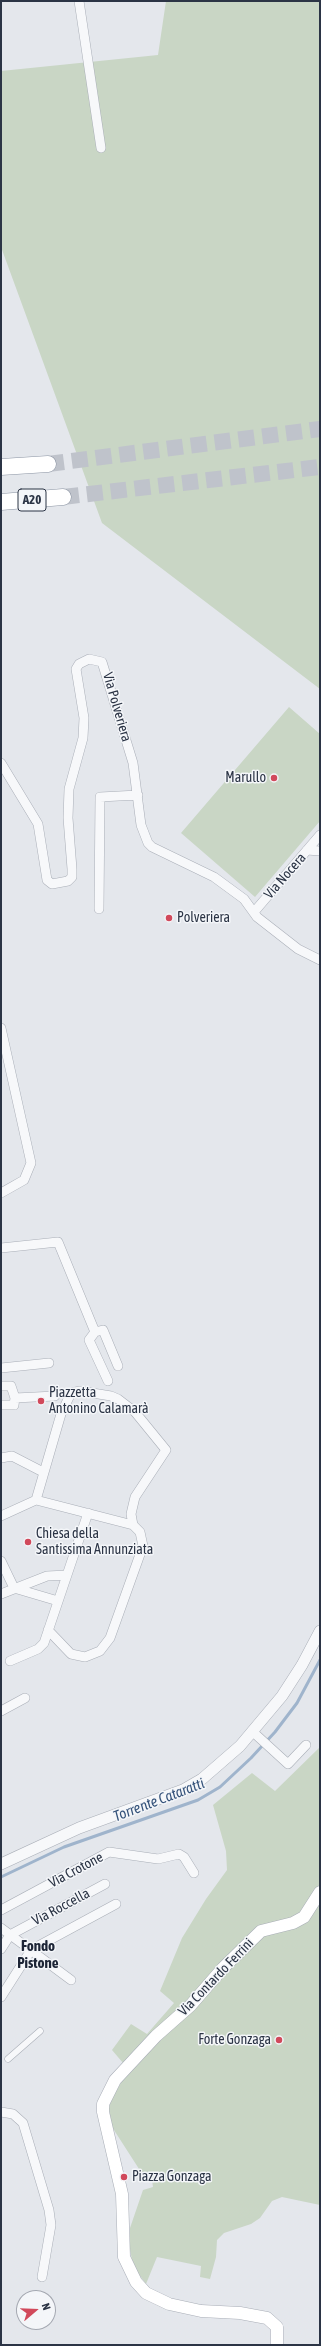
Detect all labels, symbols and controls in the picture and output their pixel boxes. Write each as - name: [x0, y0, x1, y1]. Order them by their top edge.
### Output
- road number: A20: [18, 489, 46, 511]
- street label: Via Polveriera: [99, 670, 135, 744]
- place label: Marullo: [225, 770, 266, 786]
- marker: Marullo: [269, 773, 279, 783]
- street label: Via Nocera: [261, 850, 309, 902]
- place label: Polveriera: [177, 910, 230, 926]
- marker: Polveriera: [164, 913, 174, 923]
- place label: Piazzetta Antonino Calamarà: [49, 1385, 148, 1418]
- marker: Piazzetta Antonino Calamarà: [36, 1396, 46, 1406]
- place label: Chiesa della Santissima Annunziata: [36, 1526, 153, 1558]
- marker: Chiesa della Santissima Annunziata: [23, 1537, 33, 1547]
- water label: Torrente Cataratti: [111, 1774, 207, 1826]
- street label: Via Crotone: [46, 1849, 106, 1891]
- street label: Via Roccella: [29, 1885, 93, 1929]
- street label: Via Contardo Ferrini: [175, 1935, 257, 2019]
- district label: Fondo Pistone: [17, 1937, 59, 1972]
- place label: Forte Gonzaga: [198, 2032, 271, 2048]
- marker: Forte Gonzaga: [274, 2035, 284, 2045]
- place label: Piazza Gonzaga: [132, 2169, 211, 2185]
- marker: Piazza Gonzaga: [119, 2172, 129, 2182]
- north arrow: [16, 2290, 56, 2330]
- text: N: [40, 2301, 53, 2311]

